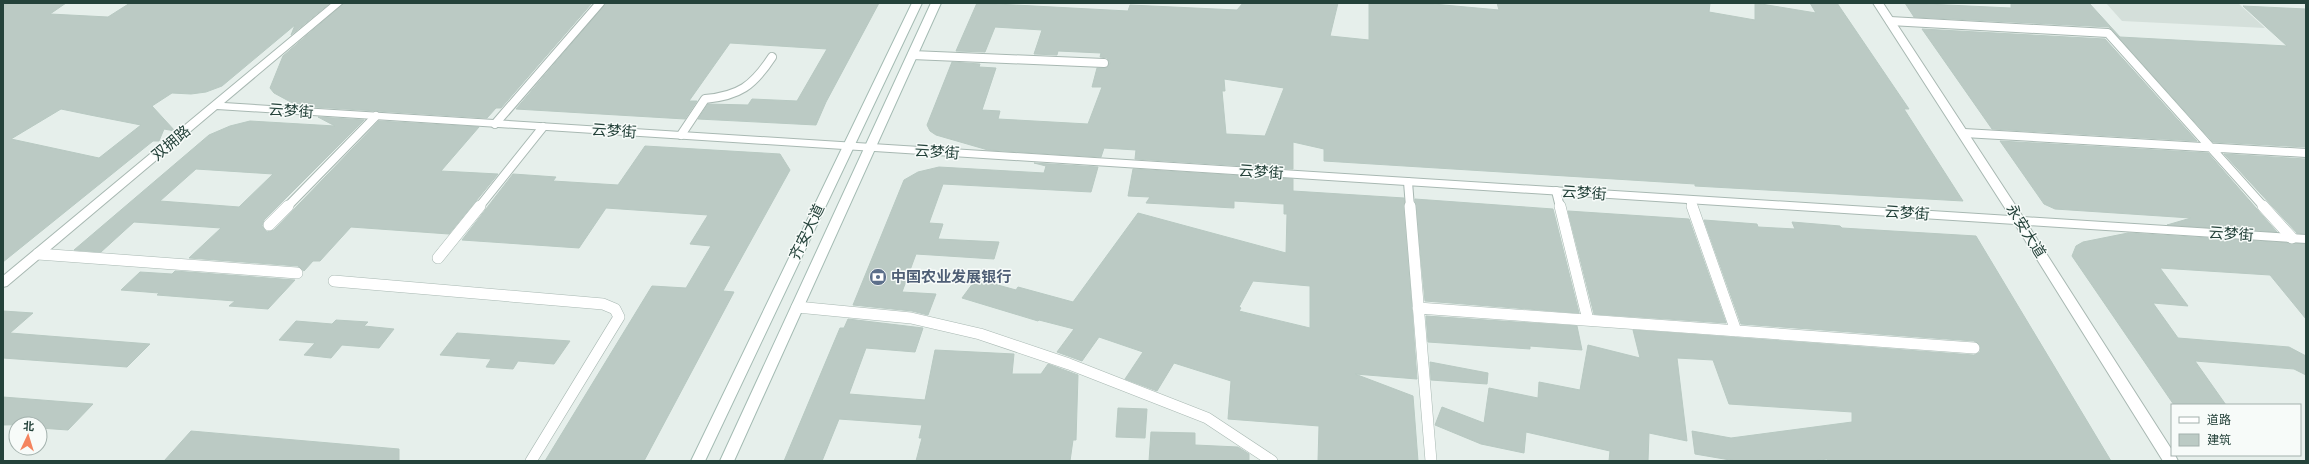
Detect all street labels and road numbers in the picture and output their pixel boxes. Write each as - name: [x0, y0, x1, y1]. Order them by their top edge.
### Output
- street label: 云梦街: [268, 99, 314, 122]
- street label: 云梦街: [591, 119, 637, 142]
- street label: 双拥路: [147, 121, 194, 164]
- street label: 云梦街: [914, 140, 960, 163]
- street label: 云梦街: [1238, 160, 1284, 183]
- street label: 云梦街: [1561, 181, 1607, 204]
- street label: 永安大道: [2002, 200, 2050, 261]
- street label: 齐安大道: [785, 201, 828, 263]
- street label: 云梦街: [1884, 201, 1930, 224]
- street label: 云梦街: [2208, 222, 2254, 245]

